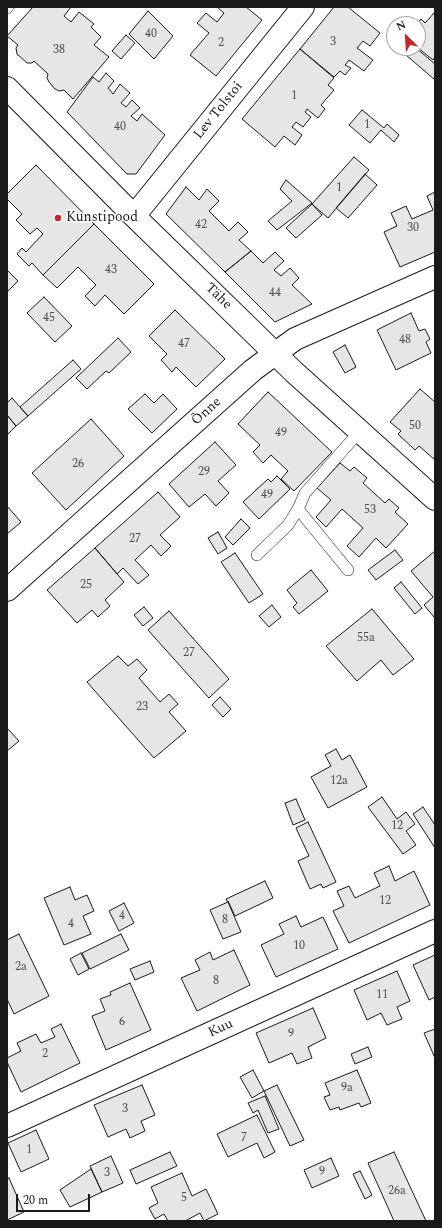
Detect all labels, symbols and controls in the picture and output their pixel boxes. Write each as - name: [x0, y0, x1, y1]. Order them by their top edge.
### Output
- north arrow: [386, 16, 426, 56]
- text: N: [393, 16, 409, 35]
- house number: 40: [145, 28, 157, 42]
- house number: 3: [330, 36, 336, 50]
- house number: 2: [218, 37, 224, 51]
- house number: 38: [53, 44, 65, 58]
- street label: Lev Tolstoi: [191, 79, 247, 143]
- house number: 1: [291, 90, 297, 104]
- house number: 1: [364, 119, 370, 133]
- house number: 40: [114, 121, 126, 135]
- house number: 1: [336, 182, 342, 196]
- place label: Kunstipood: [66, 210, 138, 226]
- marker: Kunstipood: [53, 213, 63, 223]
- house number: 42: [195, 219, 207, 233]
- house number: 30: [407, 222, 419, 236]
- house number: 43: [105, 264, 117, 278]
- street label: Tähe: [201, 280, 235, 314]
- house number: 44: [269, 287, 281, 301]
- house number: 45: [43, 312, 55, 326]
- house number: 48: [399, 334, 411, 348]
- house number: 47: [178, 338, 190, 352]
- street label: Õnne: [189, 394, 225, 430]
- house number: 50: [409, 420, 421, 434]
- house number: 49: [275, 427, 287, 441]
- house number: 26: [72, 458, 84, 472]
- house number: 29: [198, 466, 210, 480]
- house number: 49: [261, 489, 273, 503]
- house number: 53: [364, 504, 376, 518]
- house number: 27: [129, 533, 141, 547]
- house number: 25: [80, 579, 92, 593]
- house number: 55a: [357, 632, 375, 646]
- house number: 27: [183, 647, 195, 661]
- house number: 23: [136, 701, 148, 715]
- house number: 12a: [330, 775, 348, 789]
- house number: 12: [391, 820, 403, 834]
- house number: 12: [379, 895, 391, 909]
- house number: 4: [119, 910, 125, 924]
- house number: 8: [222, 914, 228, 928]
- house number: 4: [68, 918, 74, 932]
- house number: 10: [293, 940, 305, 954]
- house number: 2a: [15, 961, 27, 975]
- house number: 8: [213, 975, 219, 989]
- house number: 11: [376, 989, 388, 1003]
- house number: 6: [119, 1016, 125, 1030]
- street label: Kuu: [206, 1016, 236, 1042]
- house number: 9: [288, 1028, 294, 1042]
- house number: 2: [42, 1048, 48, 1062]
- house number: 9a: [341, 1082, 353, 1096]
- house number: 3: [122, 1103, 128, 1117]
- house number: 7: [241, 1132, 247, 1146]
- house number: 1: [26, 1144, 32, 1158]
- house number: 9: [319, 1166, 325, 1180]
- house number: 3: [104, 1167, 110, 1181]
- house number: 26a: [388, 1185, 406, 1199]
- scale bar: [18, 1186, 92, 1212]
- text: 20 m: [23, 1191, 48, 1210]
- house number: 5: [181, 1192, 187, 1206]

